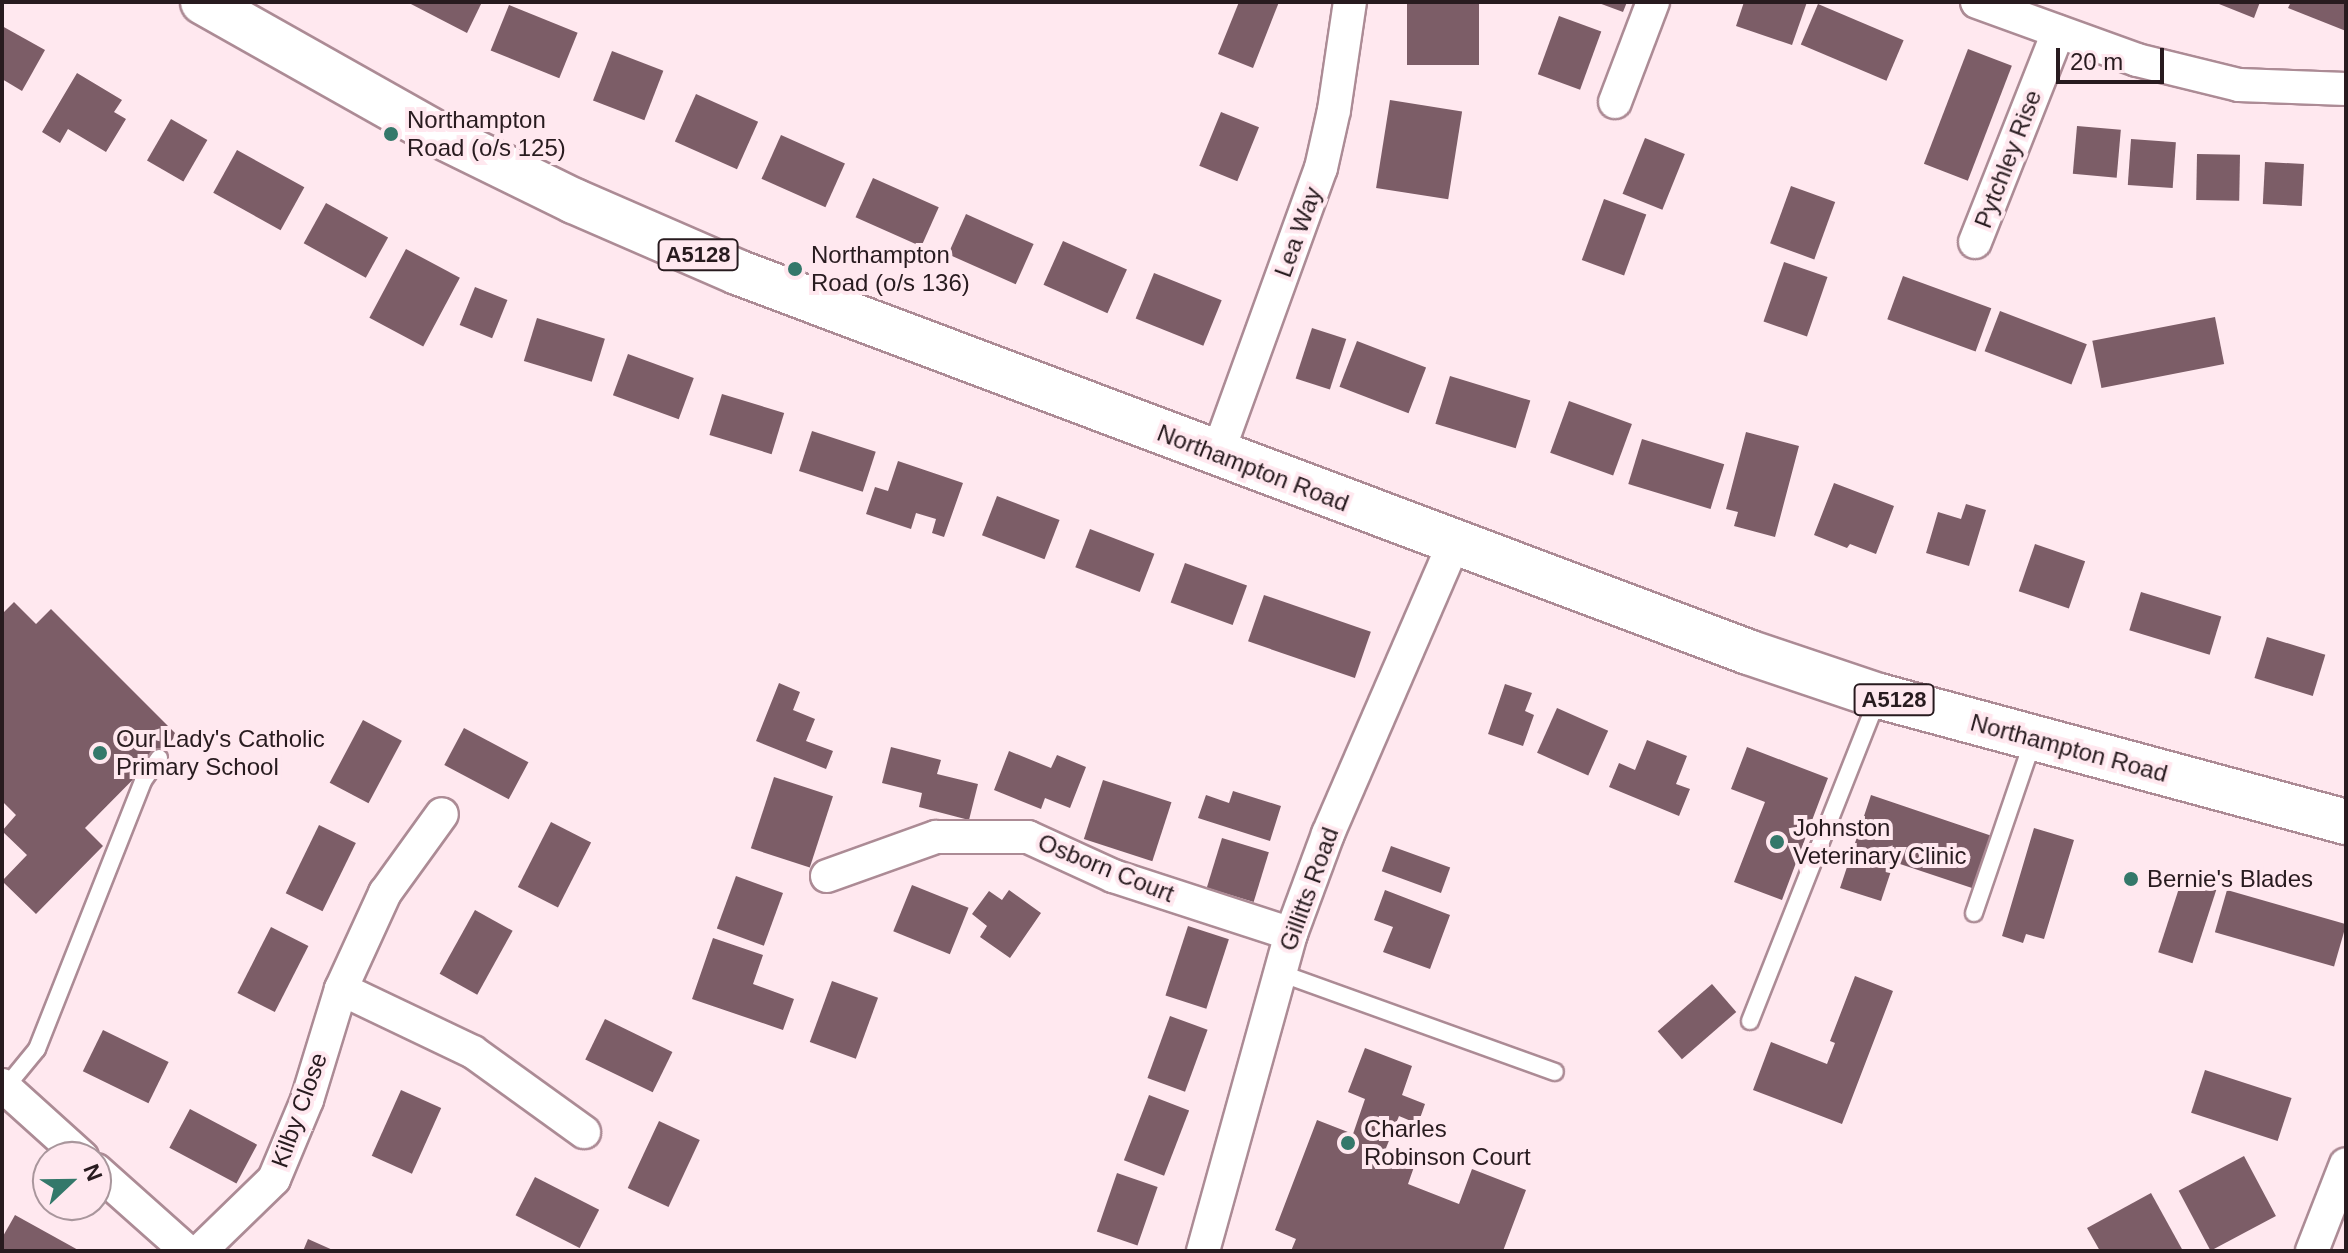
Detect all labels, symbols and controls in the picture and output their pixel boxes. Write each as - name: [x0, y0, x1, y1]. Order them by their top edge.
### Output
- scale bar: [2060, 32, 2168, 82]
- text: 20 m: [2070, 48, 2123, 75]
- street label: Pytchley Rise: [1969, 86, 2047, 232]
- place label: Northampton Road (o/s 125): [407, 106, 566, 162]
- marker: Northampton Road (o/s 125): [382, 125, 400, 143]
- street label: Lea Way: [1268, 183, 1328, 281]
- road number: A5128: [656, 237, 740, 273]
- place label: Northampton Road (o/s 136): [811, 241, 970, 297]
- marker: Northampton Road (o/s 136): [786, 260, 804, 278]
- street label: Northampton Road: [1153, 418, 1353, 518]
- road number: A5128: [1852, 682, 1936, 718]
- street label: Northampton Road: [1967, 708, 2171, 788]
- place label: Our Lady's Catholic Primary School: [116, 725, 325, 781]
- marker: Our Lady's Catholic Primary School: [91, 744, 109, 762]
- place label: Johnston Veterinary Clinic: [1793, 814, 1966, 870]
- street label: Gillitts Road: [1273, 823, 1345, 955]
- street label: Osborn Court: [1034, 828, 1178, 908]
- marker: Johnston Veterinary Clinic: [1768, 833, 1786, 851]
- place label: Bernie's Blades: [2147, 865, 2313, 893]
- marker: Bernie's Blades: [2122, 870, 2140, 888]
- street label: Kilby Close: [265, 1049, 333, 1171]
- place label: Charles Robinson Court: [1364, 1115, 1531, 1171]
- marker: Charles Robinson Court: [1339, 1134, 1357, 1152]
- north arrow: [32, 1141, 112, 1221]
- text: N: [78, 1161, 107, 1185]

